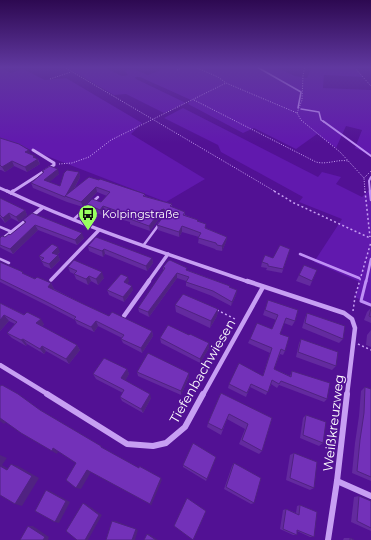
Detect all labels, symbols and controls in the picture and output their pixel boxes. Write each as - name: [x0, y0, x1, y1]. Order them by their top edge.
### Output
- bus stop icon: Kolpingstraße: [77, 203, 99, 231]
- place label: Kolpingstraße: [102, 207, 179, 221]
- street label: Tiefenbachwiesen: [166, 316, 238, 426]
- street label: Weißkreuzweg: [319, 374, 347, 472]

